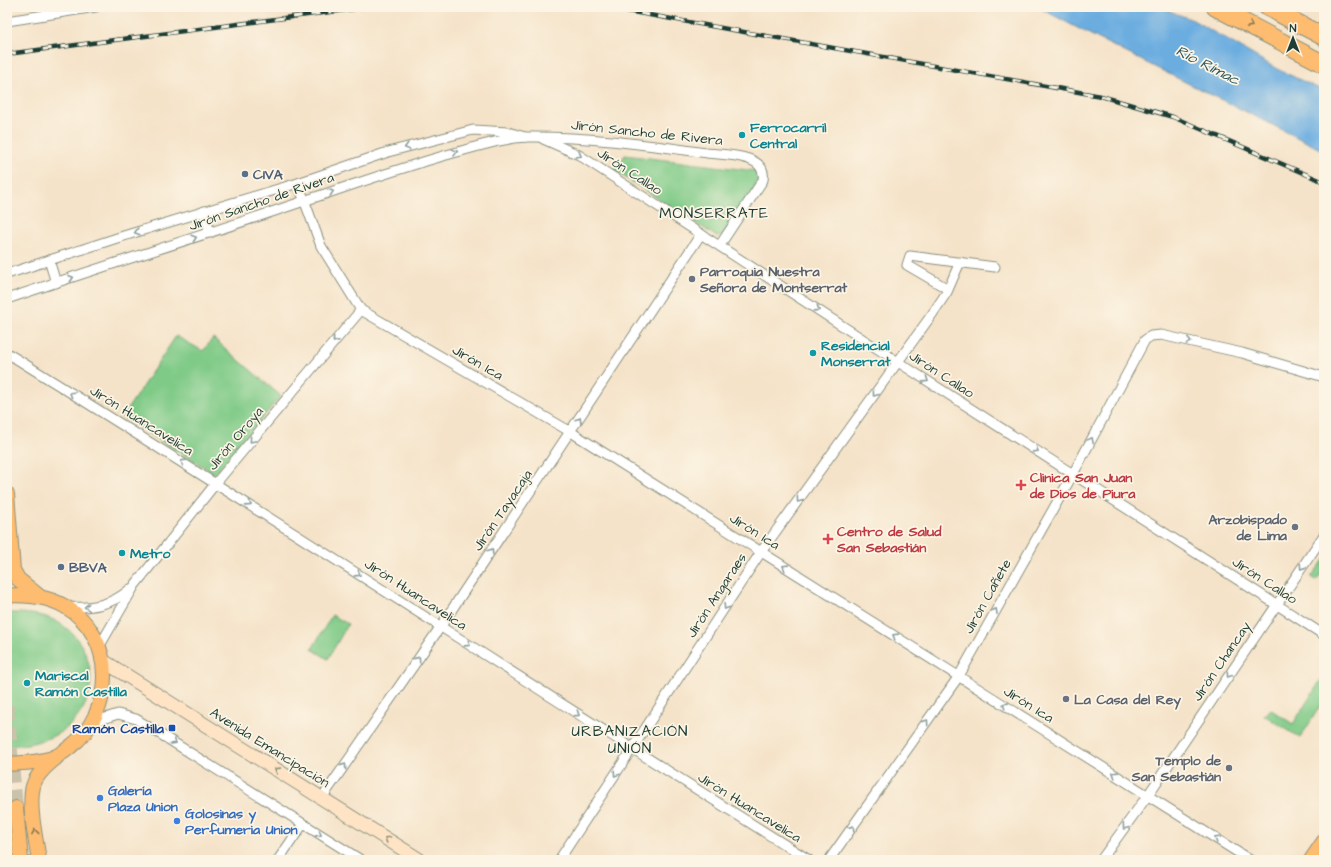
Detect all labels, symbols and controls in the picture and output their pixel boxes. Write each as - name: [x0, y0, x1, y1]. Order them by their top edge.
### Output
- north arrow: [1273, 18, 1313, 58]
- one-way arrow: [1245, 20, 1253, 27]
- text: N: [1290, 21, 1297, 36]
- water label: Río Rímac: [1172, 40, 1244, 91]
- street label: Jirón Sancho de Rivera: [570, 115, 724, 151]
- place label: Ferrocarril Central: [750, 118, 827, 154]
- marker: Ferrocarril Central: [737, 130, 747, 140]
- one-way arrow: [404, 142, 411, 151]
- street label: Jirón Callao: [593, 143, 666, 200]
- one-way arrow: [451, 149, 458, 157]
- one-way arrow: [575, 151, 582, 158]
- place label: CIVA: [253, 165, 284, 185]
- street label: Jirón Sancho de Rivera: [186, 168, 337, 236]
- marker: CIVA: [240, 169, 250, 179]
- one-way arrow: [327, 188, 334, 197]
- district label: MONSERRATE: [659, 203, 769, 224]
- one-way arrow: [134, 227, 141, 235]
- one-way arrow: [191, 234, 198, 243]
- place label: Parroquia Nuestra Señora de Montserrat: [699, 262, 848, 298]
- marker: Parroquia Nuestra Señora de Montserrat: [687, 274, 697, 284]
- one-way arrow: [67, 275, 74, 283]
- one-way arrow: [813, 305, 820, 312]
- one-way arrow: [333, 335, 340, 342]
- place label: Residencial Monserrat: [821, 336, 891, 372]
- one-way arrow: [1186, 336, 1192, 344]
- street label: Jirón Ica: [448, 340, 507, 385]
- street label: Jirón Callao: [905, 346, 978, 403]
- marker: Residencial Monserrat: [808, 348, 818, 358]
- one-way arrow: [922, 376, 929, 383]
- street label: Jirón Huancavelica: [86, 381, 197, 461]
- one-way arrow: [872, 390, 880, 397]
- one-way arrow: [69, 391, 76, 398]
- street label: Jirón Oroya: [203, 403, 268, 475]
- one-way arrow: [574, 417, 582, 424]
- one-way arrow: [250, 435, 257, 442]
- one-way arrow: [1086, 436, 1094, 444]
- one-way arrow: [1031, 446, 1038, 453]
- one-way arrow: [180, 459, 187, 467]
- street label: Jirón Tayacaja: [468, 466, 537, 555]
- place label: Clinica San Juan de Dios de Piura: [1029, 468, 1136, 504]
- marker: Clinica San Juan de Dios de Piura: [1015, 479, 1027, 491]
- one-way arrow: [797, 495, 804, 502]
- one-way arrow: [245, 499, 252, 506]
- street label: Jirón Ica: [725, 509, 783, 555]
- place label: Arzobispado de Lima: [1209, 510, 1288, 546]
- place label: Centro de Salud San Sebastián: [836, 522, 942, 558]
- marker: Arzobispado de Lima: [1290, 522, 1300, 532]
- marker: Centro de Salud San Sebastián: [822, 533, 834, 545]
- place label: Metro: [130, 544, 171, 564]
- marker: Metro: [117, 548, 127, 558]
- one-way arrow: [486, 549, 493, 556]
- street label: Jirón Angaraes: [682, 549, 752, 642]
- street label: Jirón Callao: [1228, 552, 1301, 609]
- street label: Jirón Huancavelica: [360, 554, 471, 636]
- street label: Jirón Cañete: [959, 555, 1017, 637]
- place label: BBVA: [69, 558, 108, 578]
- marker: BBVA: [56, 562, 66, 572]
- one-way arrow: [1300, 563, 1307, 570]
- one-way arrow: [782, 564, 789, 572]
- one-way arrow: [354, 569, 361, 576]
- one-way arrow: [84, 603, 90, 612]
- one-way arrow: [723, 603, 730, 610]
- one-way arrow: [990, 608, 997, 616]
- street label: Jirón Chancay: [1188, 617, 1256, 705]
- one-way arrow: [892, 633, 899, 641]
- one-way arrow: [464, 639, 471, 647]
- one-way arrow: [413, 656, 421, 663]
- place label: Mariscal Ramón Castilla: [35, 666, 128, 702]
- one-way arrow: [1226, 671, 1233, 678]
- marker: Mariscal Ramón Castilla: [22, 678, 32, 688]
- street label: Jirón Ica: [999, 682, 1057, 728]
- place label: La Casa del Rey: [1074, 690, 1181, 710]
- marker: La Casa del Rey: [1061, 694, 1071, 704]
- one-way arrow: [1002, 702, 1009, 710]
- street label: Avenida Emancipación: [206, 703, 333, 793]
- one-way arrow: [573, 709, 580, 717]
- place label: Ramón Castilla: [72, 719, 165, 739]
- one-way arrow: [921, 719, 928, 726]
- district label: URBANIZACIÓN UNIÓN: [572, 721, 688, 759]
- marker: Ramón Castilla: [167, 723, 177, 733]
- one-way arrow: [169, 738, 176, 745]
- place label: Templo de San Sebastián: [1131, 751, 1221, 787]
- one-way arrow: [339, 763, 347, 770]
- marker: Templo de San Sebastián: [1224, 763, 1234, 773]
- one-way arrow: [274, 768, 281, 775]
- street label: Jirón Huancavelica: [694, 768, 805, 848]
- one-way arrow: [613, 770, 621, 777]
- one-way arrow: [1112, 772, 1119, 779]
- place label: Galería Plaza Union: [108, 781, 178, 817]
- marker: Galería Plaza Union: [95, 793, 105, 803]
- place label: Golosinas y Perfumeria Union: [185, 804, 298, 840]
- marker: Golosinas y Perfumeria Union: [172, 816, 182, 826]
- one-way arrow: [1123, 822, 1130, 829]
- one-way arrow: [847, 825, 855, 832]
- one-way arrow: [31, 829, 40, 835]
- one-way arrow: [315, 829, 322, 837]
- one-way arrow: [1214, 836, 1221, 844]
- one-way arrow: [385, 837, 392, 844]

